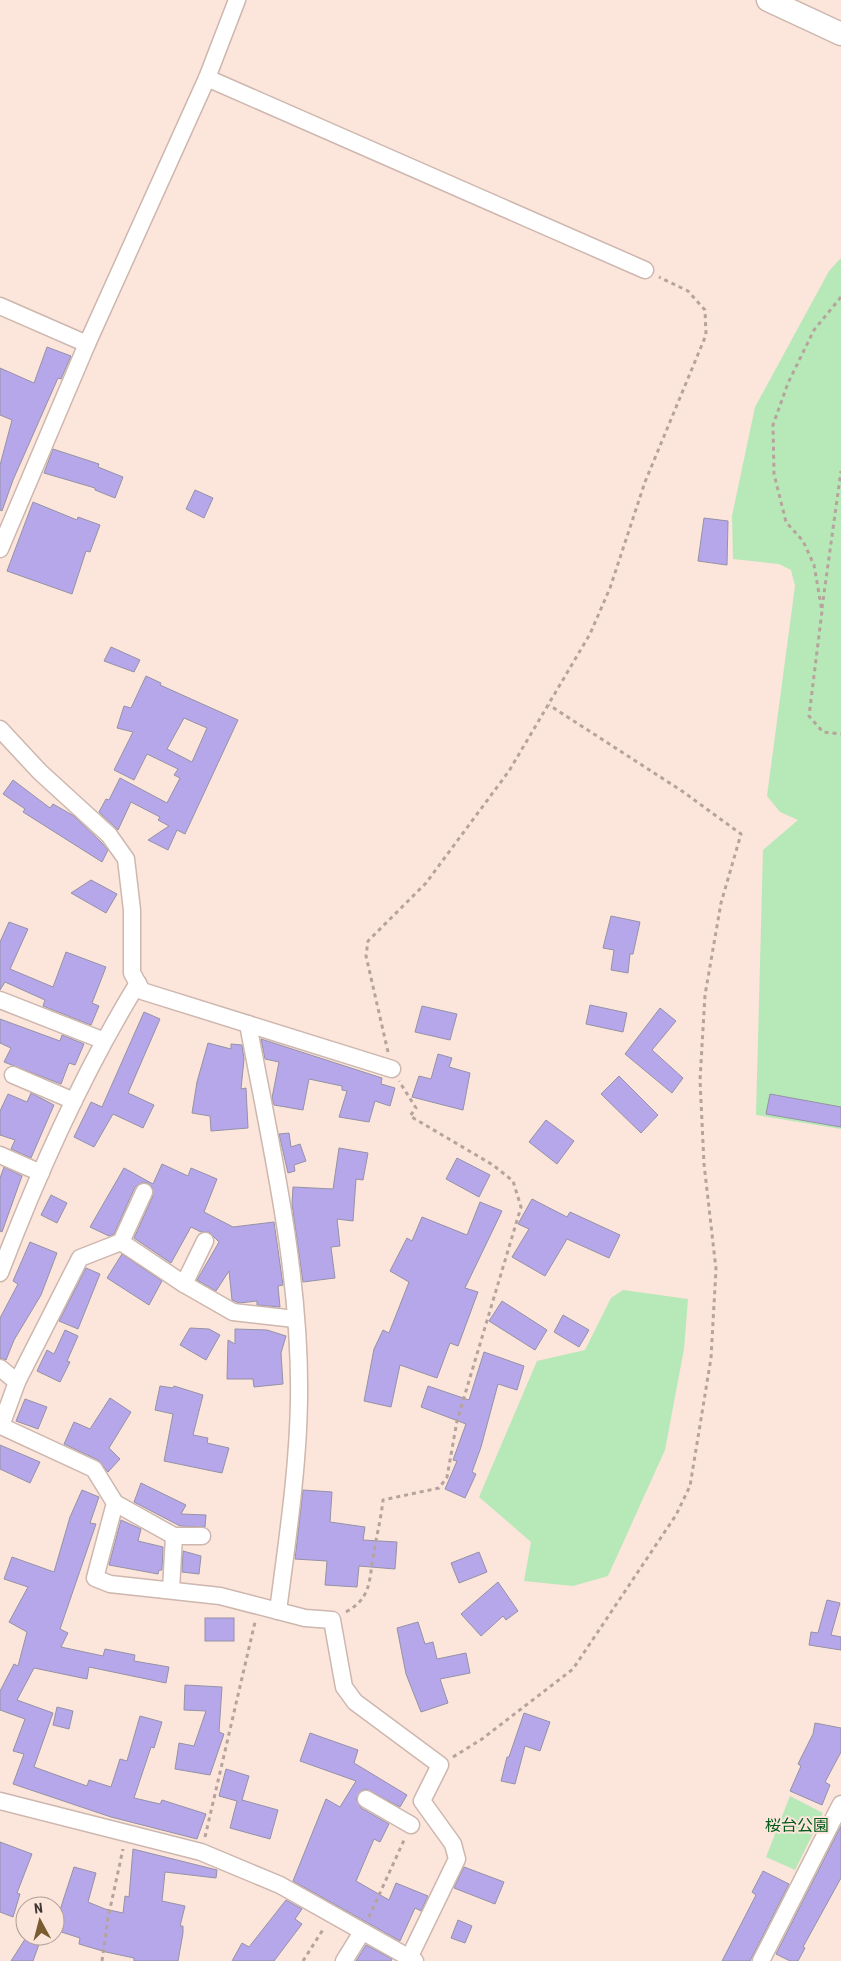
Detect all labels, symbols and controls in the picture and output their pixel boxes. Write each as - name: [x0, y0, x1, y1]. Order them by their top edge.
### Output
- park label: 桜台公園: [765, 1816, 829, 1835]
- north arrow: [15, 1896, 65, 1946]
- text: N: [33, 1900, 44, 1917]

